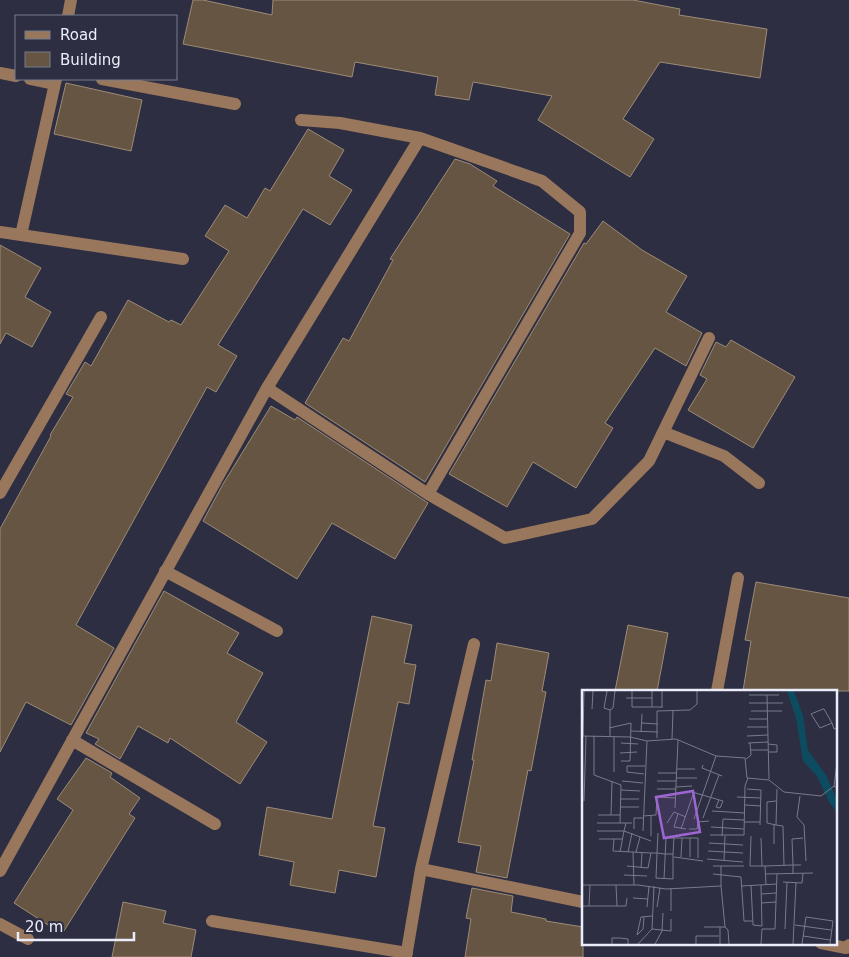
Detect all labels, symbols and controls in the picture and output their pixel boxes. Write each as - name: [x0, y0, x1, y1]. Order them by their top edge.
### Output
- legend: [15, 15, 178, 80]
- text: Road: [60, 26, 98, 44]
- text: Building: [60, 51, 121, 69]
- inset map: [582, 690, 836, 944]
- scale bar: [18, 910, 134, 942]
- text: 20 m: [25, 918, 63, 936]

